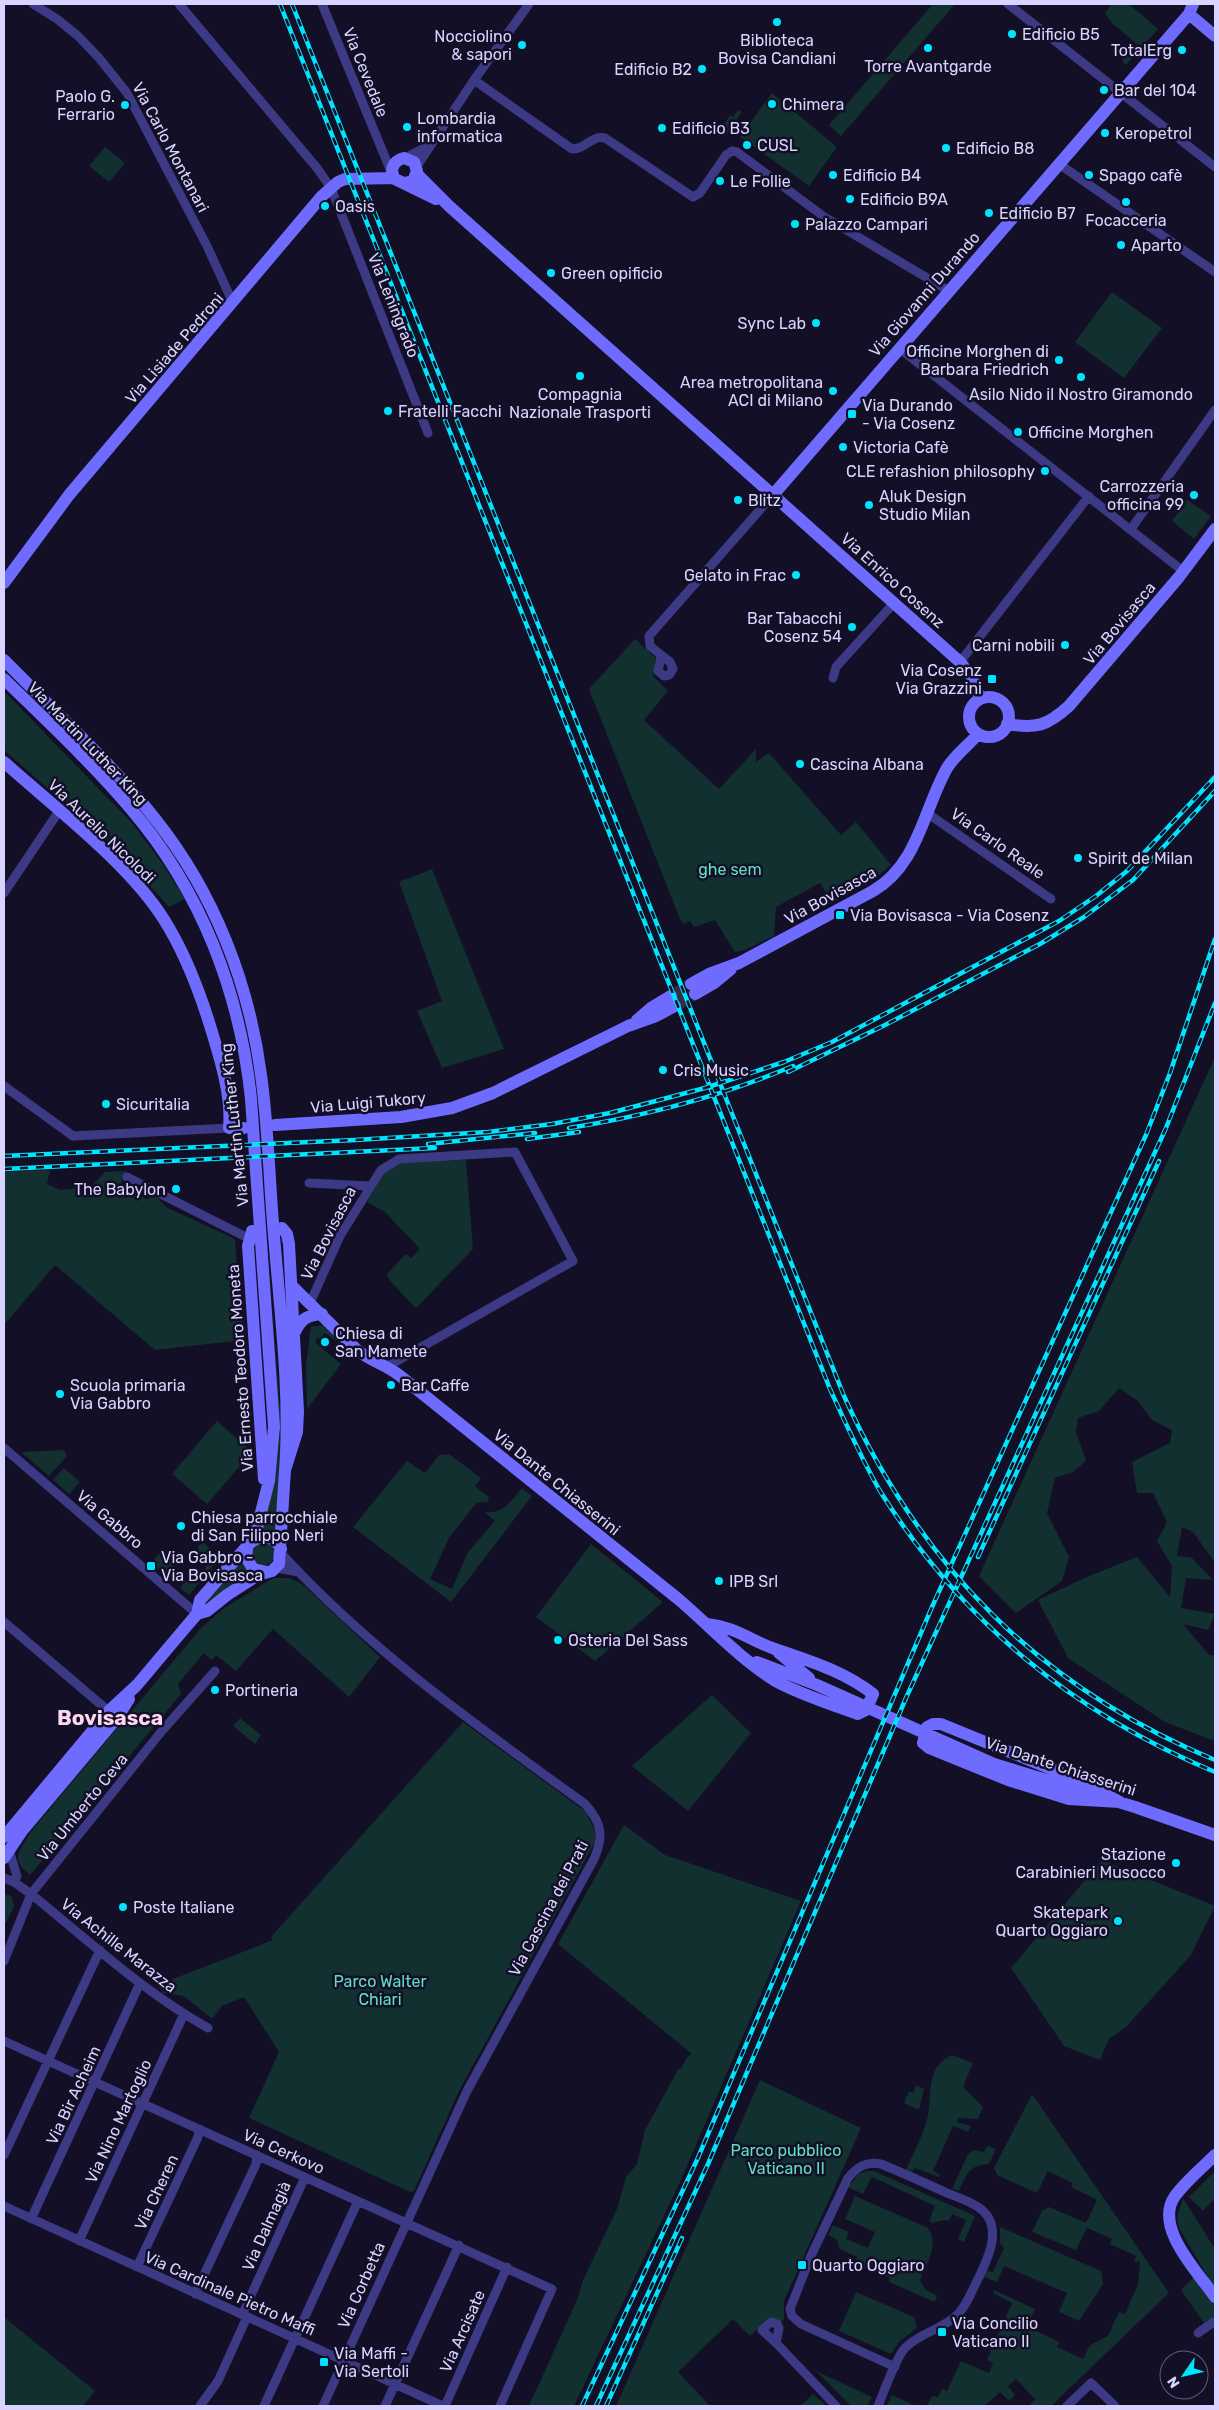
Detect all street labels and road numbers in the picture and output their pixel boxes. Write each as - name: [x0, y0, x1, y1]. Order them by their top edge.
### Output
- street label: Via Cevedale: [339, 25, 392, 120]
- street label: Via Carlo Montanari: [128, 79, 213, 216]
- street label: Via Giovanni Durando: [865, 228, 984, 361]
- street label: Via Leningrado: [364, 250, 423, 360]
- street label: Via Lisiade Pedroni: [121, 289, 228, 408]
- street label: Via Enrico Cosenz: [837, 529, 948, 632]
- street label: Via Bovisasca: [1079, 578, 1160, 669]
- street label: Via Martin Luther King: [24, 678, 151, 809]
- street label: Via Aurelio Nicolodi: [44, 775, 159, 888]
- street label: Via Carlo Reale: [947, 804, 1049, 883]
- street label: Via Bovisasca: [781, 862, 880, 929]
- street label: Via Martin Luther King: [216, 1042, 253, 1208]
- street label: Via Luigi Tukory: [310, 1088, 427, 1117]
- street label: Via Bovisasca: [297, 1183, 360, 1283]
- street label: Via Ernesto Teodoro Moneta: [224, 1264, 257, 1472]
- street label: Via Dante Chiasserini: [489, 1425, 624, 1539]
- street label: Via Gabbro: [73, 1486, 147, 1553]
- street label: Via Dante Chiasserini: [983, 1733, 1139, 1800]
- street label: Via Umberto Ceva: [33, 1750, 132, 1865]
- street label: Via Cascina dei Prati: [505, 1837, 592, 1979]
- street label: Via Achille Marazza: [57, 1894, 180, 1997]
- street label: Via Bir Acheim: [42, 2043, 105, 2148]
- street label: Via Nino Martoglio: [81, 2056, 155, 2186]
- street label: Via Cerkovo: [240, 2125, 328, 2178]
- street label: Via Cheren: [131, 2151, 182, 2233]
- street label: Via Dalmagià: [238, 2178, 295, 2274]
- street label: Via Corbetta: [334, 2239, 389, 2331]
- street label: Via Cardinale Pietro Maffi: [142, 2247, 318, 2340]
- street label: Via Arcisate: [436, 2287, 489, 2375]

